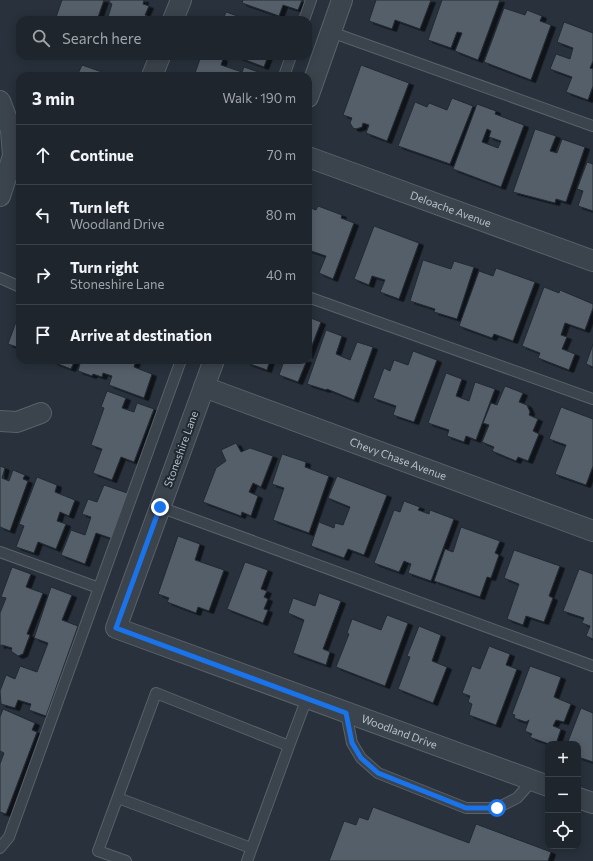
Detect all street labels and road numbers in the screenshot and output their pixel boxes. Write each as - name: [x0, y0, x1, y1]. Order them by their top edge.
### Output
- street label: Deloache Avenue: [409, 188, 494, 229]
- street label: Stoneshire Lane: [161, 409, 200, 489]
- street label: Chevy Chase Avenue: [348, 435, 449, 482]
- street label: Woodland Drive: [360, 711, 439, 751]

